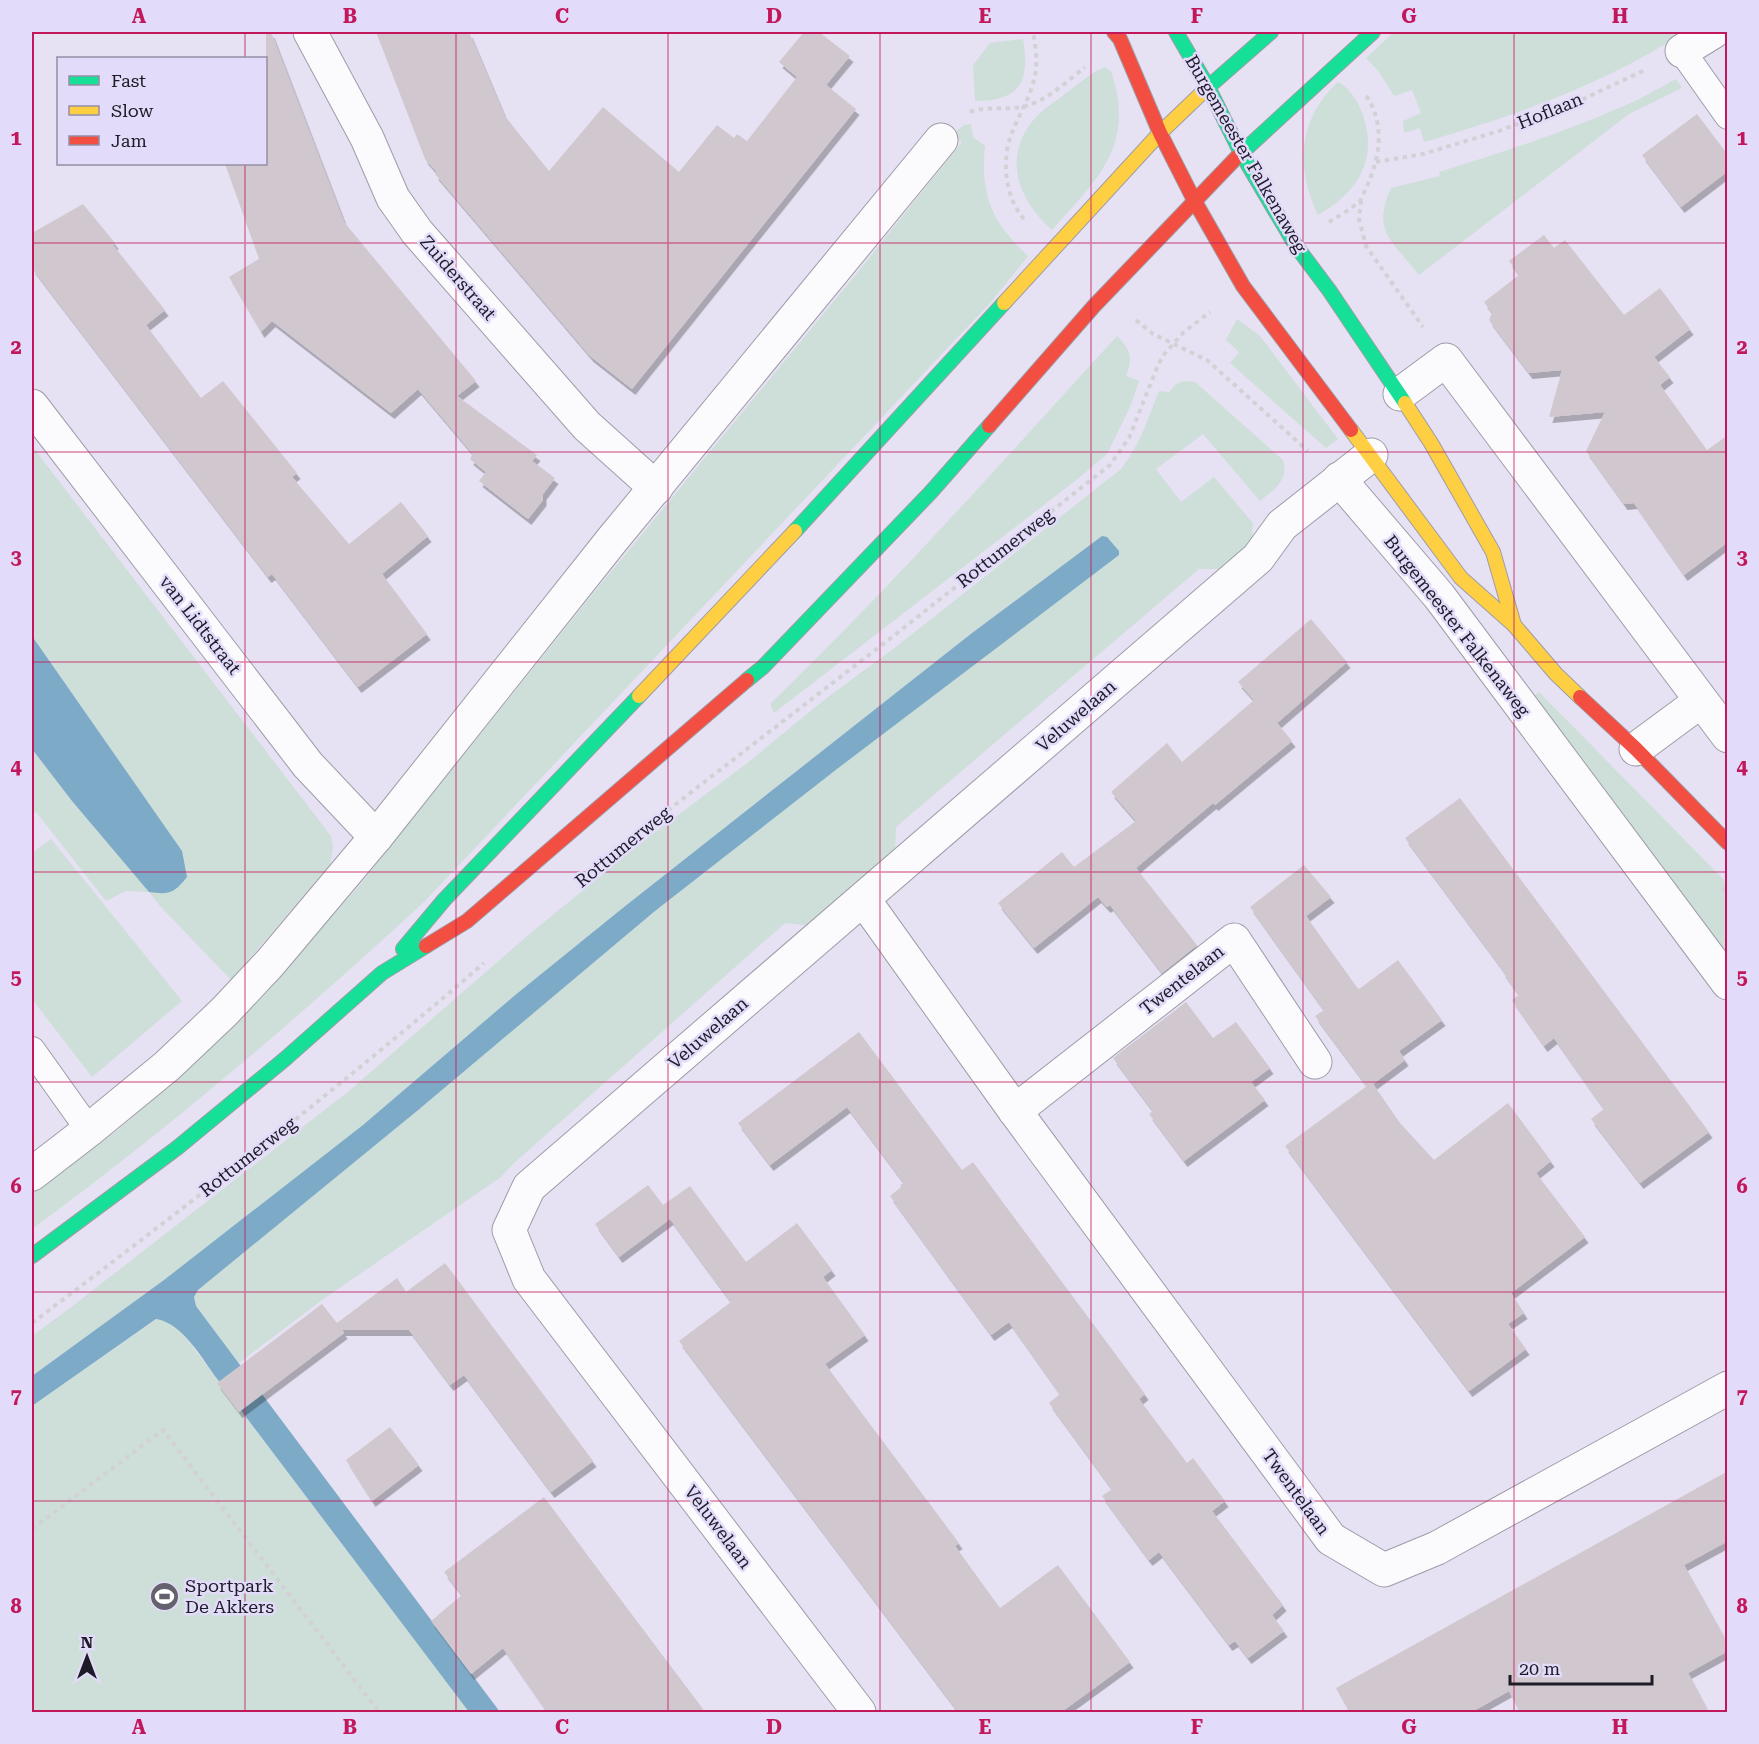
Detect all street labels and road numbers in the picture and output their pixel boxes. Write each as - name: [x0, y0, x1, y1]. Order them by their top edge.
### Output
- street label: Burgemeester Falkenaweg: [1181, 51, 1312, 257]
- street label: Hoflaan: [1514, 88, 1586, 133]
- street label: Zuiderstraat: [416, 231, 501, 325]
- street label: Rottumerweg: [952, 503, 1058, 592]
- street label: Burgemeester Falkenaweg: [1380, 531, 1535, 721]
- street label: van Lidtstraat: [155, 571, 246, 678]
- street label: Veluwelaan: [1031, 675, 1120, 756]
- street label: Rottumerweg: [571, 801, 675, 892]
- street label: Twentelaan: [1136, 940, 1228, 1019]
- street label: Veluwelaan: [663, 992, 752, 1073]
- street label: Rottumerweg: [195, 1112, 301, 1201]
- street label: Twentelaan: [1258, 1445, 1335, 1539]
- street label: Veluwelaan: [680, 1481, 757, 1573]

